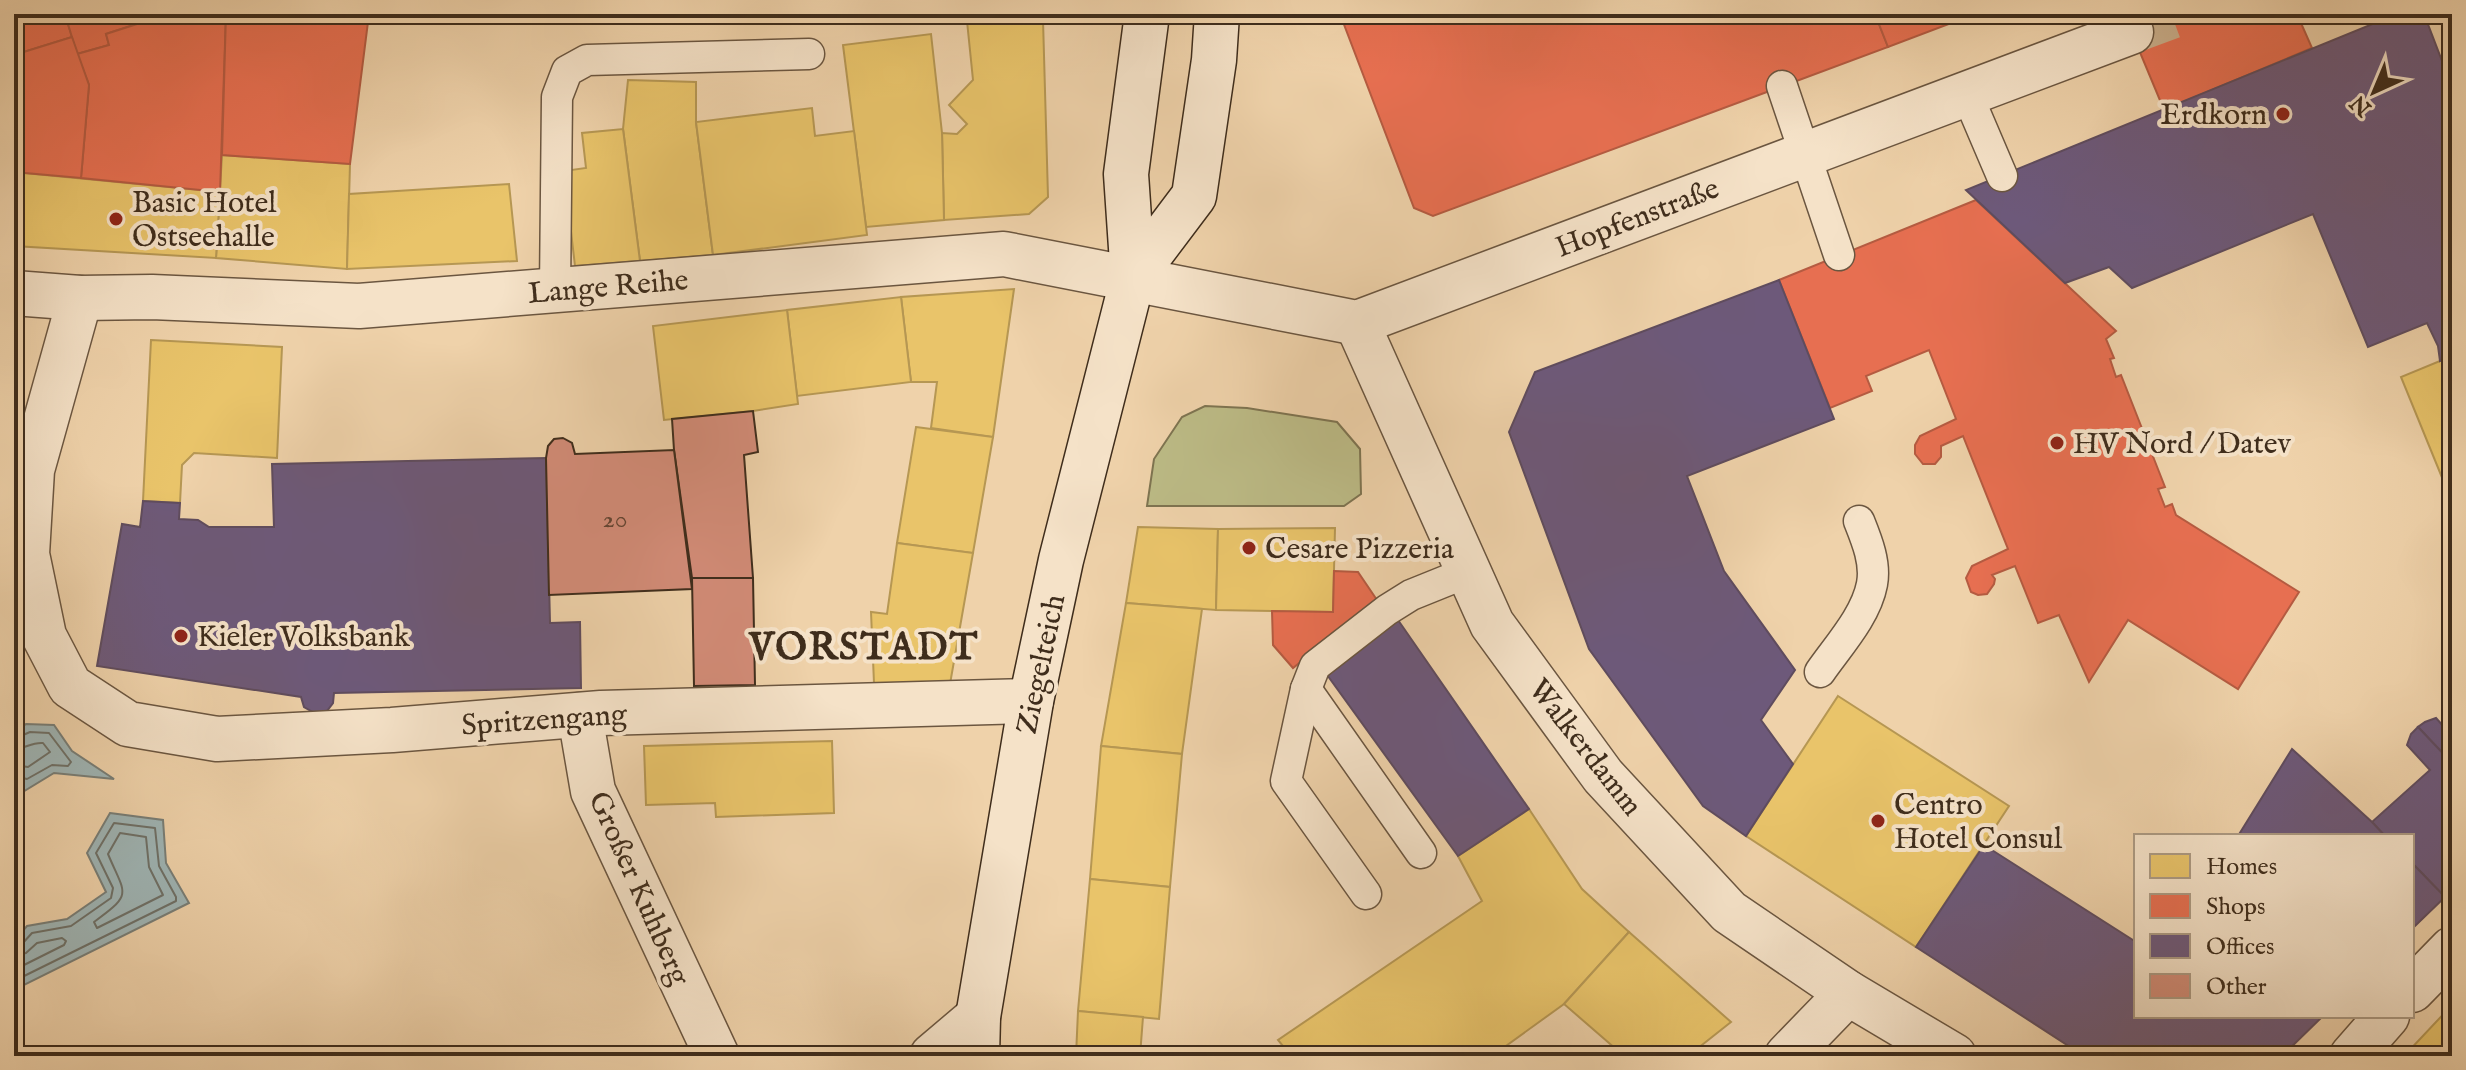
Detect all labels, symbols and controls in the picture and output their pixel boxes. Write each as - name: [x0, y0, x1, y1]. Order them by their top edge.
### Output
- north arrow: [2334, 52, 2414, 132]
- text: N: [2345, 88, 2379, 122]
- place label: Erdkorn: [2160, 97, 2267, 135]
- marker: Erdkorn: [2274, 105, 2292, 123]
- street label: Hopfenstraße: [1551, 170, 1725, 267]
- place label: Basic Hotel Ostseehalle: [132, 185, 277, 257]
- marker: Basic Hotel Ostseehalle: [107, 210, 125, 228]
- street label: Lange Reihe: [526, 262, 690, 314]
- place label: HV Nord / Datev: [2073, 426, 2292, 464]
- marker: HV Nord / Datev: [2048, 434, 2066, 452]
- house number: 20: [603, 503, 627, 536]
- place label: Cesare Pizzeria: [1265, 531, 1454, 569]
- marker: Cesare Pizzeria: [1240, 539, 1258, 557]
- street label: Ziegelteich: [1009, 591, 1075, 738]
- place label: Kieler Volksbank: [197, 619, 411, 657]
- district label: VORSTADT: [748, 625, 979, 673]
- marker: Kieler Volksbank: [172, 627, 190, 645]
- street label: Walkerdamm: [1519, 672, 1650, 824]
- street label: Spritzengang: [460, 696, 629, 746]
- street label: Großer Kuhberg: [579, 786, 698, 992]
- place label: Centro Hotel Consul: [1894, 787, 2063, 859]
- marker: Centro Hotel Consul: [1869, 812, 1887, 830]
- legend: [2134, 834, 2414, 1018]
- text: Homes: [2206, 852, 2277, 883]
- text: Shops: [2206, 892, 2265, 923]
- text: Offices: [2206, 932, 2274, 963]
- text: Other: [2206, 972, 2267, 1003]

